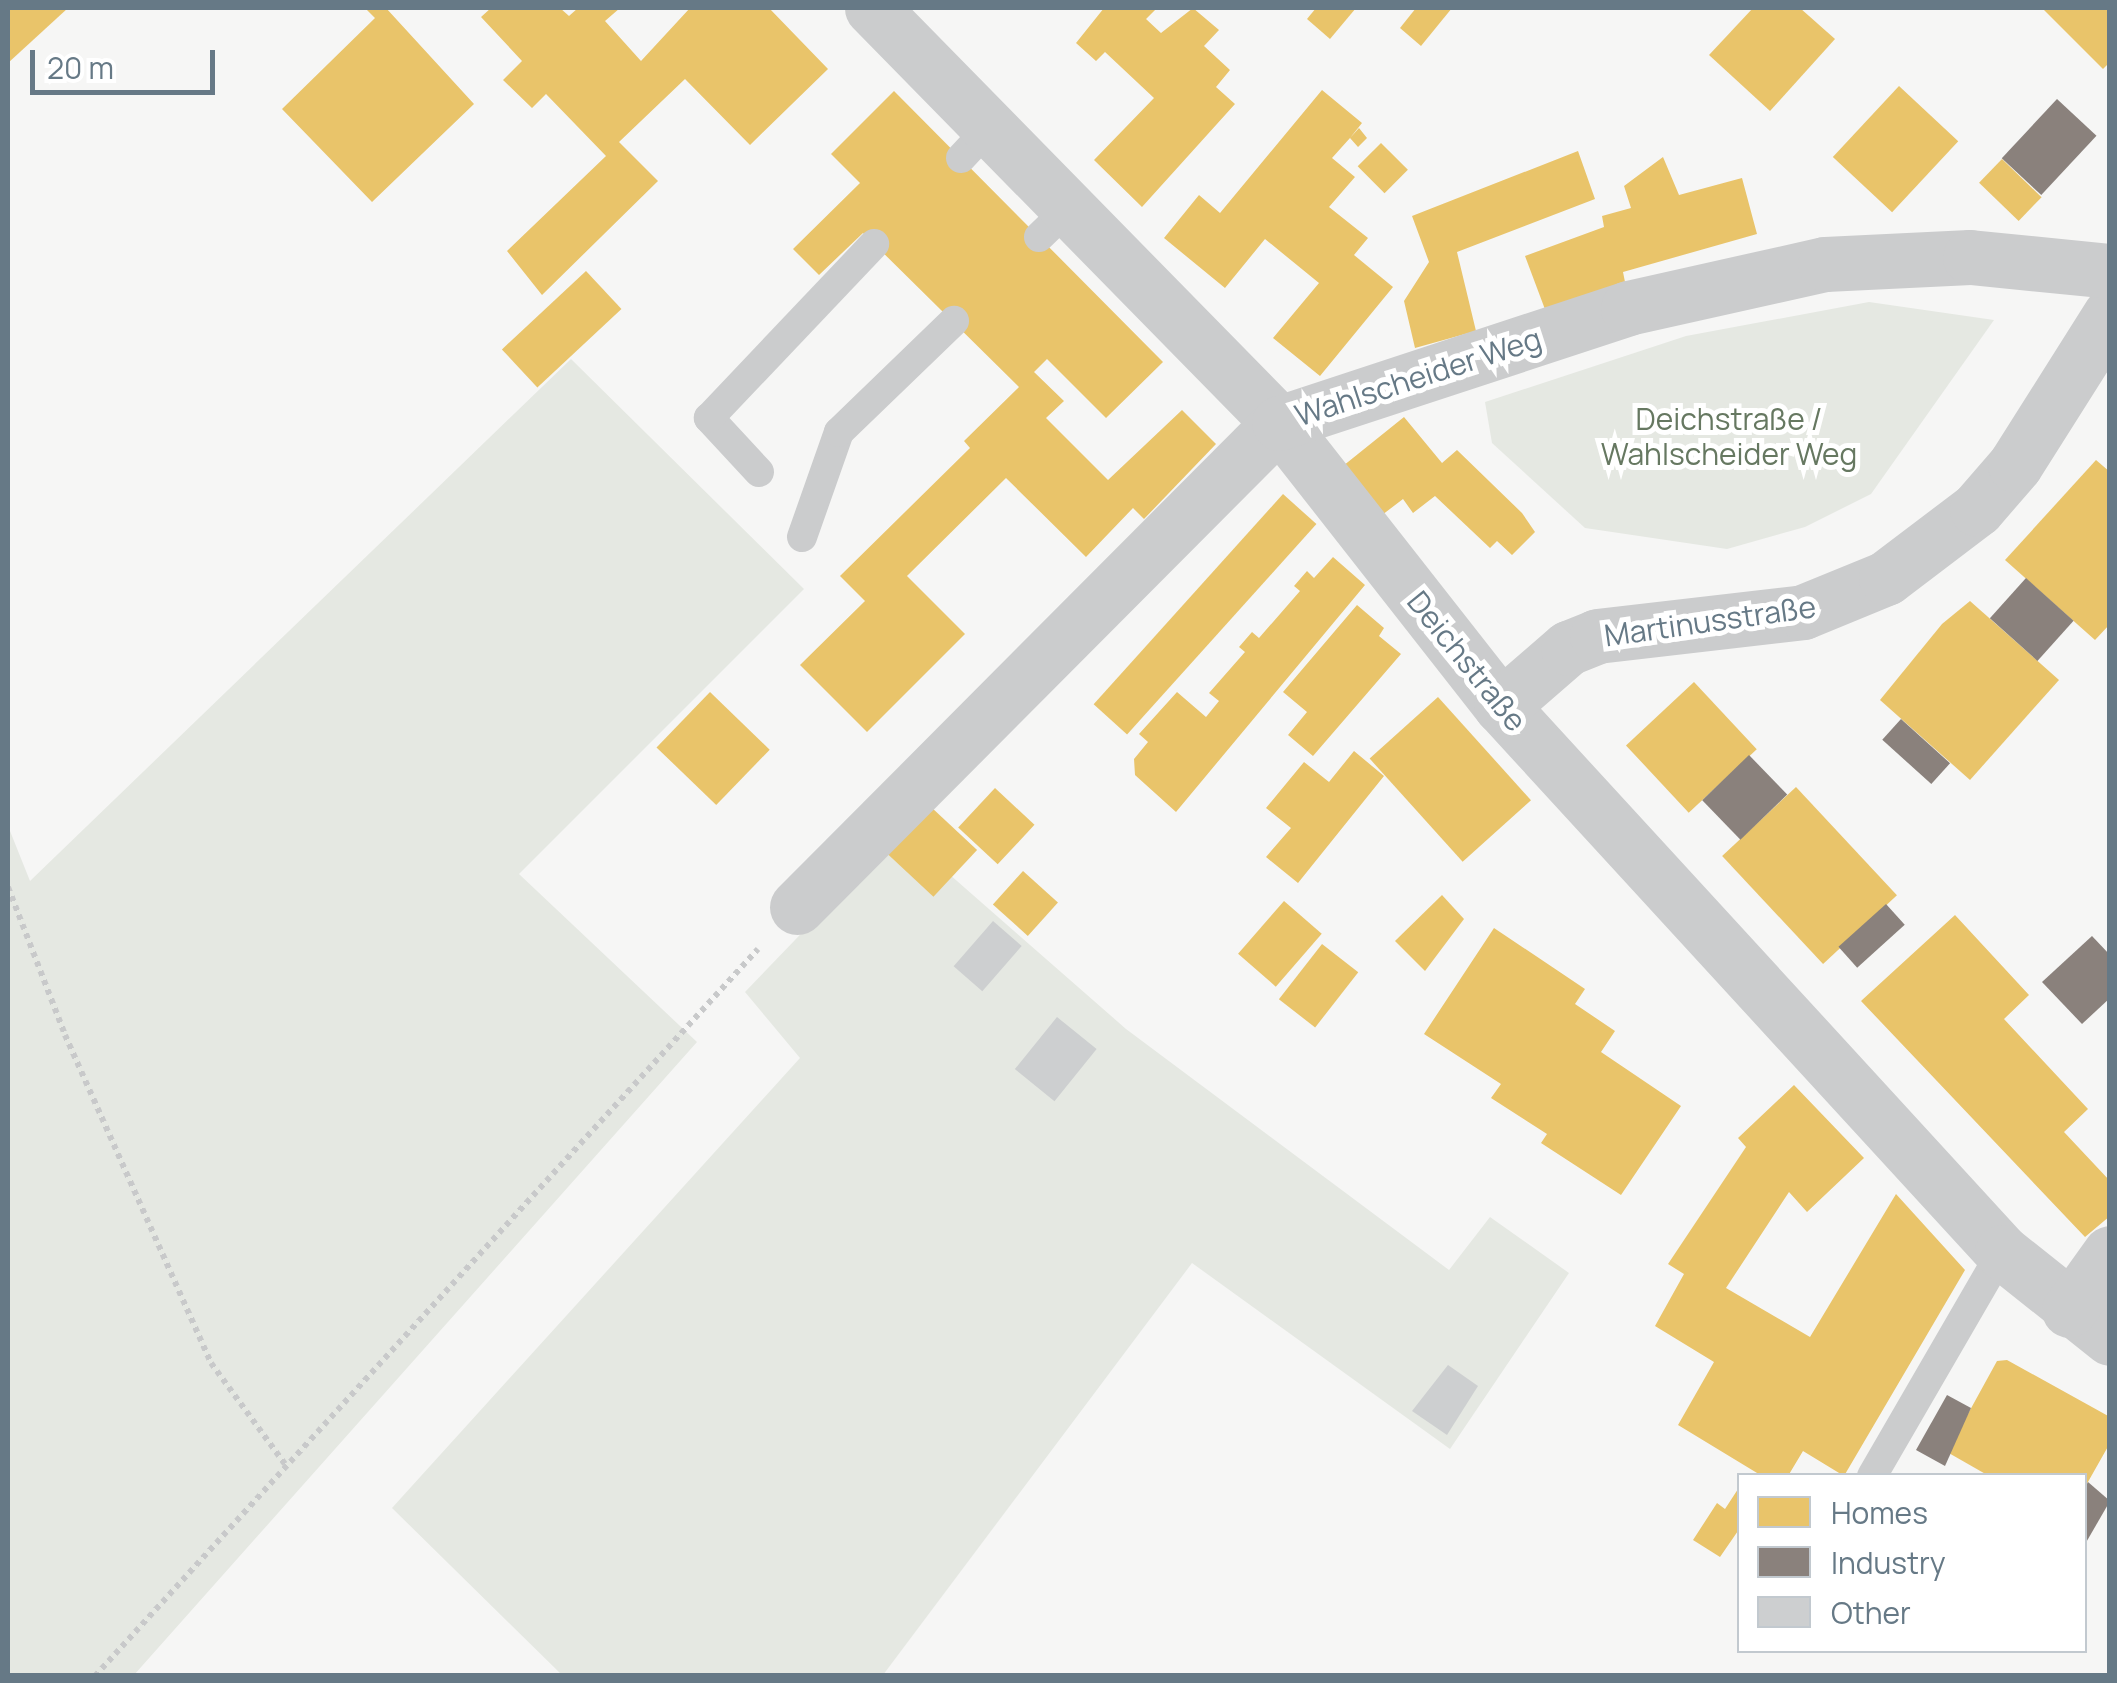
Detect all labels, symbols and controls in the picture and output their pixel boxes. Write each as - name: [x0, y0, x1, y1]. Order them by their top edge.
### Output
- scale bar: [35, 30, 220, 92]
- text: 20 m: [47, 47, 114, 88]
- street label: Wahlscheider Weg: [1290, 320, 1546, 434]
- park label: Deichstraße / Wahlscheider Weg: [1601, 401, 1857, 472]
- street label: Deichstraße: [1400, 584, 1534, 738]
- street label: Martinusstraße: [1602, 588, 1818, 654]
- legend: [1737, 1473, 2087, 1653]
- text: Homes: [1831, 1492, 1928, 1533]
- text: Industry: [1831, 1542, 1946, 1583]
- text: Other: [1831, 1592, 1911, 1633]

